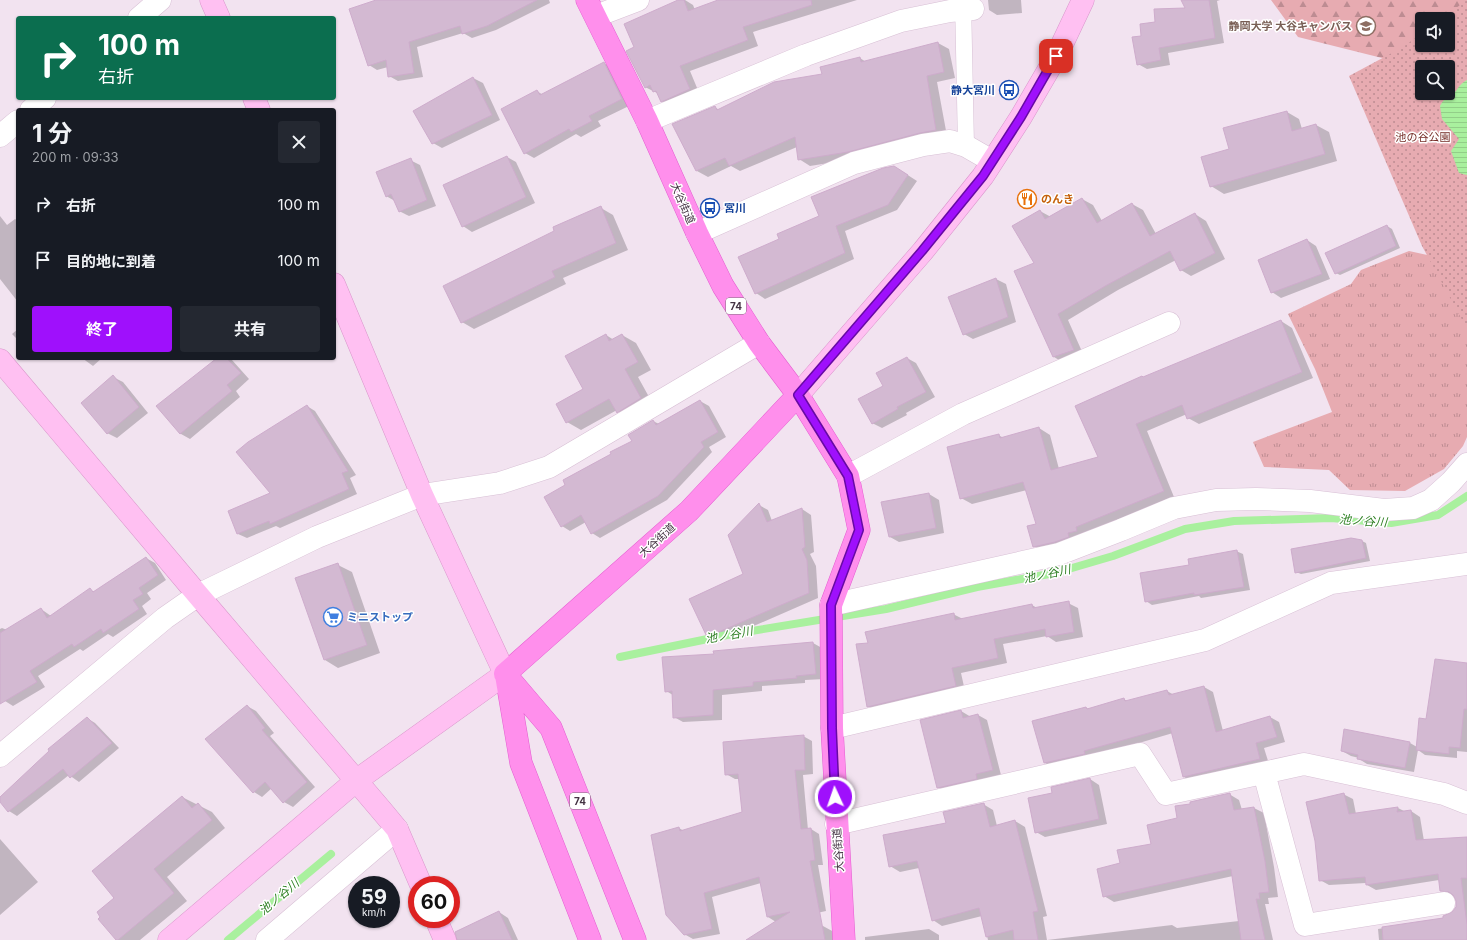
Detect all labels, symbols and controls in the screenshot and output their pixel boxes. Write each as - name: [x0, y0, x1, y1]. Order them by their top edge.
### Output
- map controls: [1415, 12, 1455, 100]
- button: sound: [1415, 12, 1455, 52]
- school or university icon: 静岡大学 大谷キャンパス: [1355, 15, 1377, 37]
- place label: 静岡大学 大谷キャンパス: [1228, 19, 1352, 33]
- text: 100 m: [98, 28, 180, 62]
- icon: right: [32, 32, 84, 84]
- pin: [1039, 39, 1073, 73]
- icon: arrive: [1045, 45, 1067, 67]
- button: search: [1415, 60, 1455, 100]
- text: 右折: [98, 66, 134, 87]
- bus stop icon: 静大宮川: [998, 79, 1020, 101]
- place label: 静大宮川: [951, 83, 995, 97]
- text: 1 分: [32, 119, 72, 148]
- button: close: [278, 121, 320, 163]
- park label: 池の谷公園: [1396, 130, 1451, 144]
- text: 200 m · 09:33: [32, 149, 119, 165]
- street label: 大谷街道: [668, 180, 698, 226]
- restaurant icon: のんき: [1016, 188, 1038, 210]
- place label: のんき: [1041, 192, 1074, 206]
- icon: right: [32, 193, 54, 215]
- text: 100 m: [278, 195, 320, 214]
- text: 右折: [66, 196, 96, 215]
- bus stop icon: 宮川: [699, 197, 721, 219]
- place label: 宮川: [724, 201, 746, 215]
- icon: arrive: [32, 249, 54, 271]
- text: 100 m: [278, 251, 320, 270]
- text: 目的地に到着: [66, 252, 156, 271]
- road number: 74: [726, 298, 746, 314]
- button: 終了: [32, 306, 172, 352]
- button: 共有: [180, 306, 320, 352]
- water label: 池ノ谷川: [1339, 511, 1389, 530]
- street label: 大谷街道: [636, 520, 678, 560]
- water label: 池ノ谷川: [1022, 561, 1074, 586]
- supermarket icon: ミニストップ: [322, 606, 344, 628]
- place label: ミニストップ: [347, 610, 413, 624]
- water label: 池ノ谷川: [704, 623, 756, 646]
- position arrow: [814, 776, 856, 818]
- road number: 74: [570, 793, 590, 809]
- street label: 大谷街道: [829, 828, 847, 872]
- water label: 池ノ谷川: [255, 874, 303, 918]
- speed limit sign: 60: [408, 876, 460, 928]
- text: 59: [361, 885, 387, 909]
- text: km/h: [362, 906, 386, 918]

